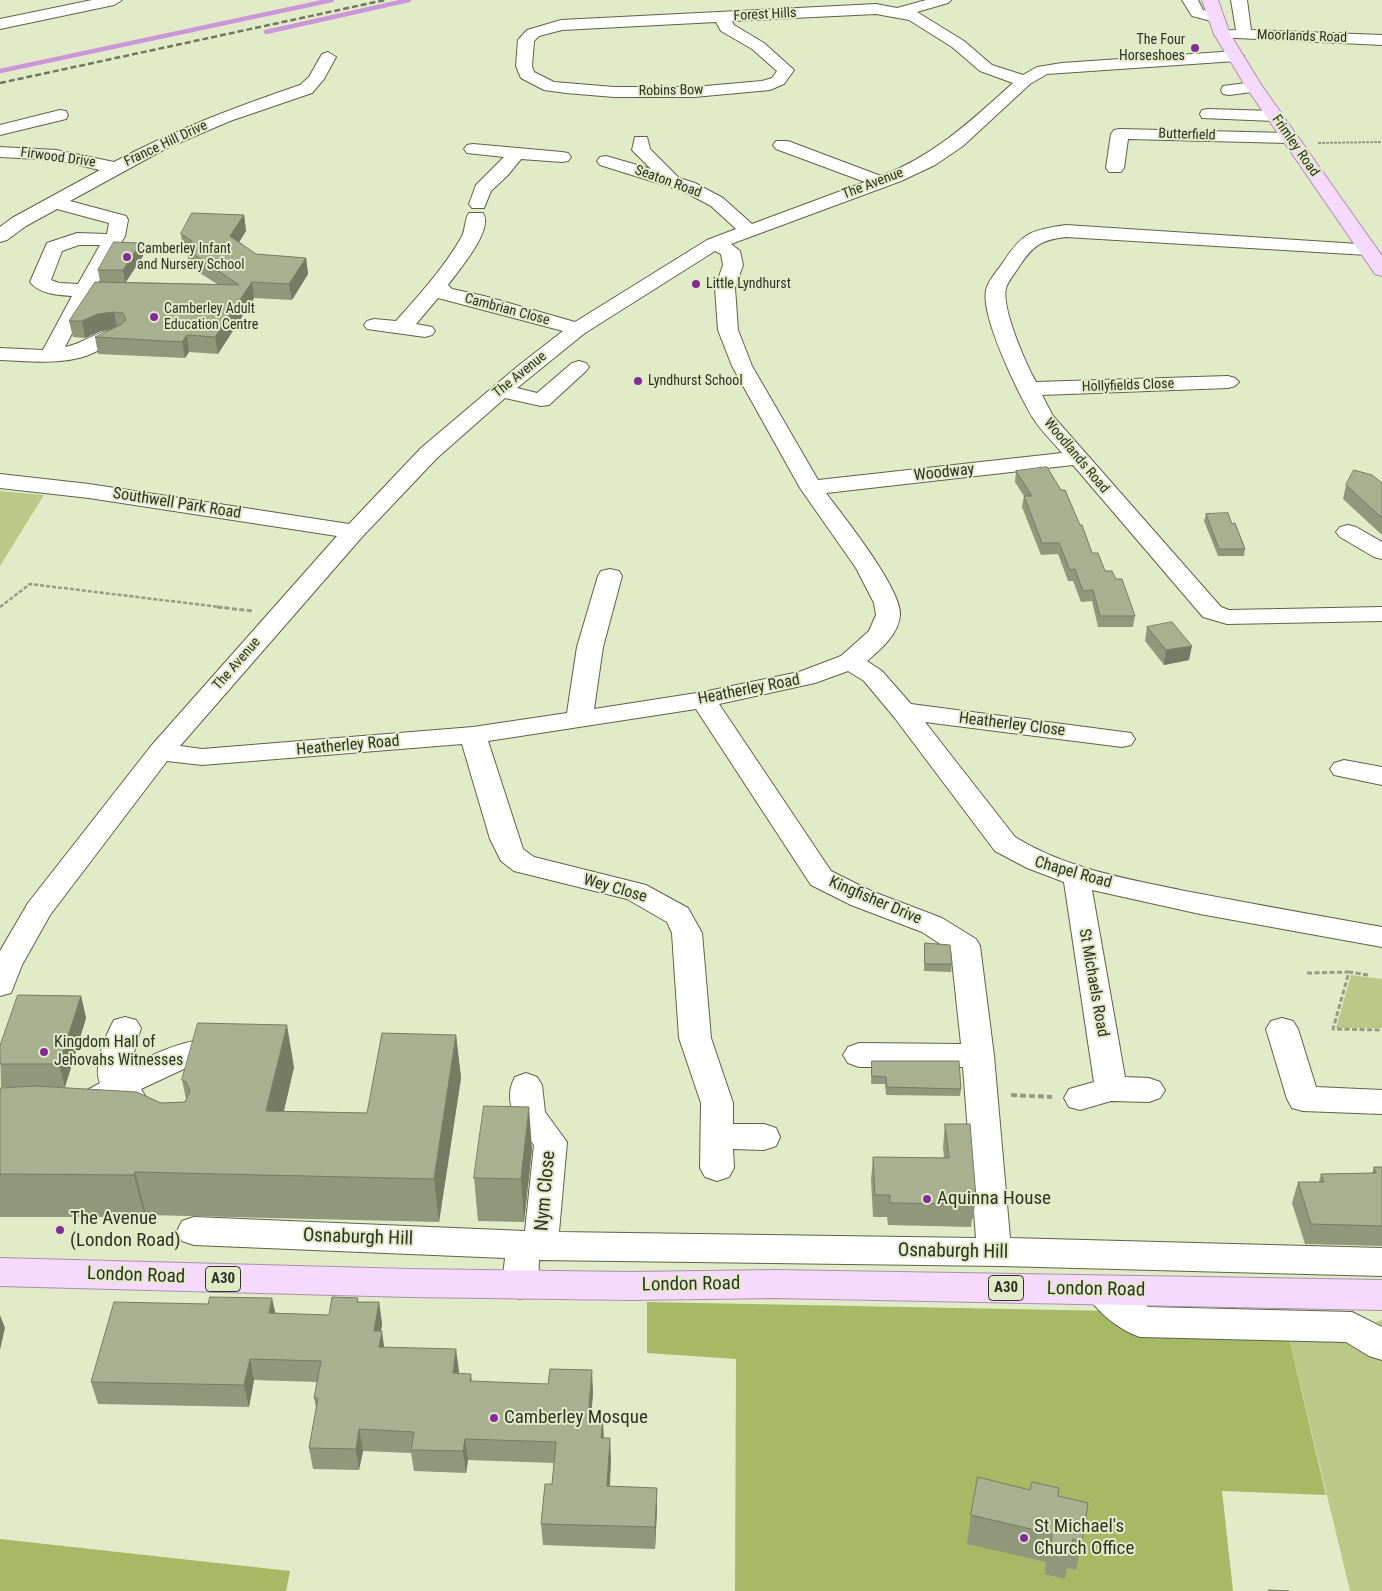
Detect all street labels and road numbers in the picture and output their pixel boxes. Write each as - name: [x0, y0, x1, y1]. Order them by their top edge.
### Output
- street label: Forest Hills: [733, 5, 797, 25]
- street label: Moorlands Road: [1257, 27, 1347, 47]
- street label: Robins Bow: [638, 82, 704, 100]
- street label: Frimley Road: [1268, 112, 1322, 180]
- street label: France Hill Drive: [122, 117, 210, 171]
- street label: Butterfield: [1158, 126, 1216, 144]
- street label: Firwood Drive: [19, 144, 97, 172]
- street label: Seaton Road: [632, 162, 704, 202]
- street label: The Avenue: [840, 165, 906, 203]
- street label: Cambrian Close: [463, 291, 551, 329]
- street label: The Avenue: [490, 348, 550, 402]
- street label: Hollyfields Close: [1082, 376, 1174, 396]
- street label: Woodlands Road: [1040, 415, 1112, 497]
- street label: Woodway: [913, 460, 975, 486]
- street label: Southwell Park Road: [111, 484, 243, 524]
- street label: The Avenue: [210, 634, 264, 694]
- street label: Heatherley Road: [696, 671, 802, 709]
- street label: Heatherley Close: [958, 709, 1066, 741]
- street label: Heatherley Road: [296, 732, 400, 760]
- street label: Chapel Road: [1032, 853, 1114, 893]
- street label: Wey Close: [581, 871, 649, 907]
- street label: Kingfisher Drive: [826, 873, 924, 929]
- street label: St Michaels Road: [1074, 927, 1112, 1039]
- street label: Nym Close: [531, 1150, 561, 1232]
- street label: Osnaburgh Hill: [302, 1225, 414, 1251]
- street label: Osnaburgh Hill: [898, 1240, 1008, 1264]
- street label: London Road: [86, 1263, 186, 1289]
- road number: A30: [206, 1266, 240, 1292]
- street label: London Road: [642, 1273, 740, 1297]
- road number: A30: [988, 1276, 1024, 1300]
- street label: London Road: [1047, 1278, 1145, 1302]

